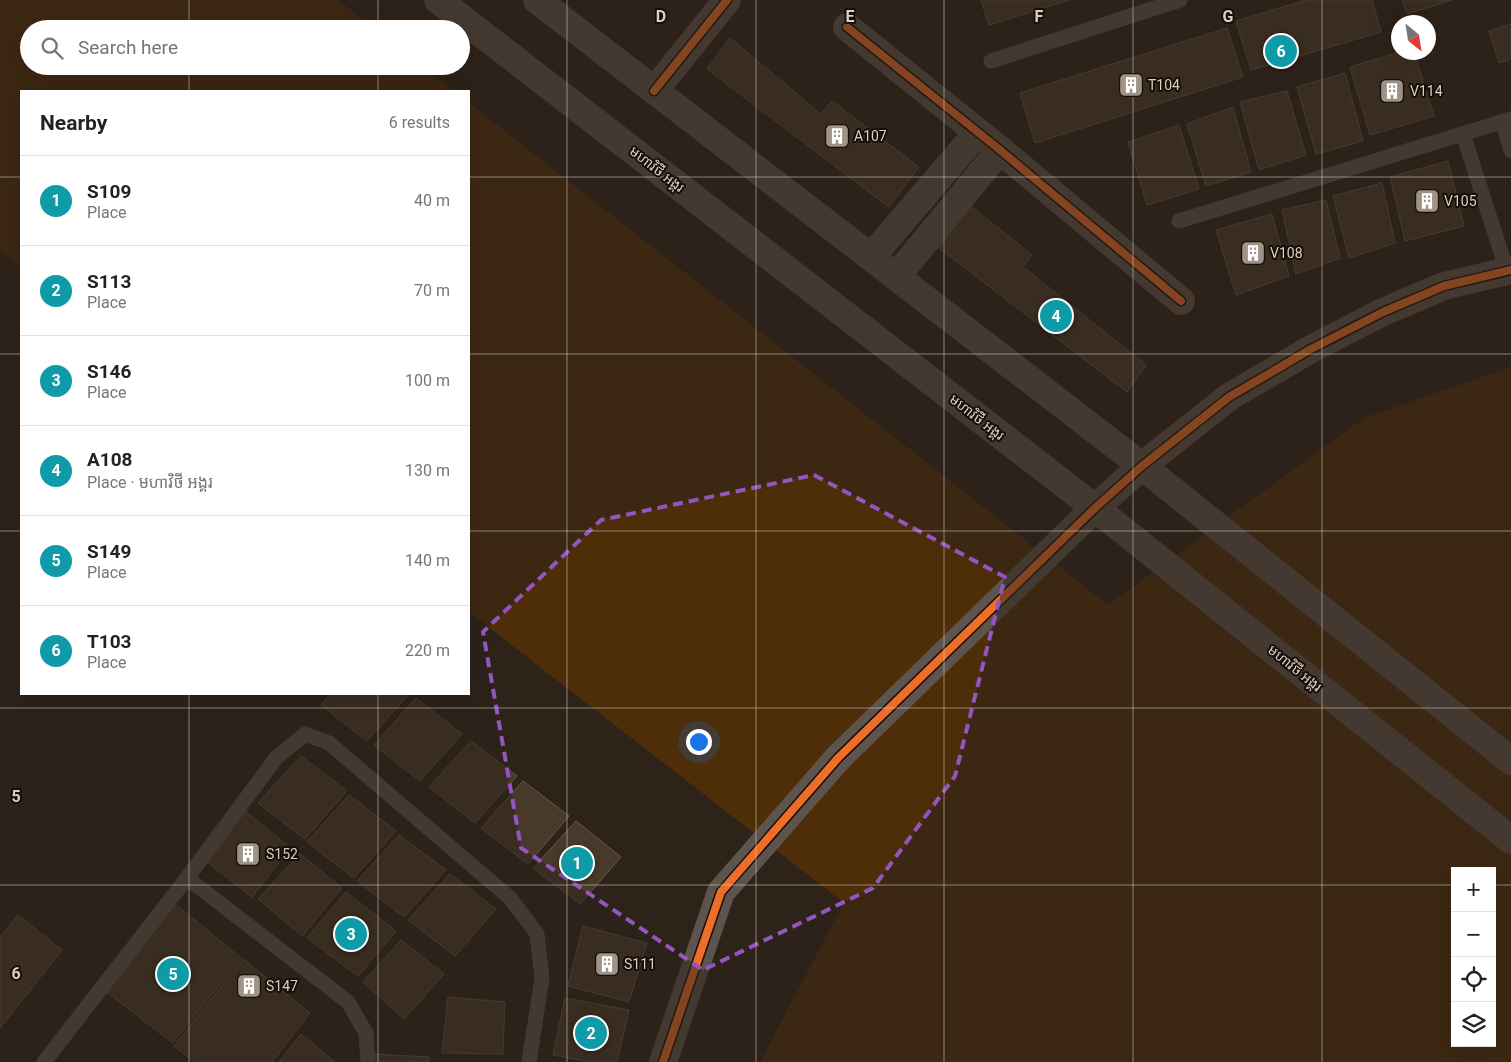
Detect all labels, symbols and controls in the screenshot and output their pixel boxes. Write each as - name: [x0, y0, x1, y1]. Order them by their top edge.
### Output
- text: D: [656, 7, 666, 26]
- text: E: [846, 7, 855, 26]
- text: F: [1035, 7, 1044, 26]
- text: G: [1223, 7, 1234, 26]
- north arrow: [1391, 15, 1436, 60]
- search box: [20, 20, 470, 75]
- pin: 6: [1265, 32, 1297, 70]
- icon: search: [38, 34, 66, 62]
- text: Search here: [78, 36, 178, 59]
- building icon: T104: [1118, 72, 1144, 98]
- place label: T104: [1148, 77, 1180, 93]
- building icon: V114: [1379, 78, 1405, 104]
- place label: V114: [1410, 83, 1443, 99]
- text: Nearby: [40, 111, 107, 135]
- text: 6 results: [389, 113, 450, 132]
- building icon: A107: [824, 123, 850, 149]
- place label: A107: [854, 128, 887, 144]
- street label: មហាវិថី អង្គរ: [626, 142, 688, 196]
- text: S109: [87, 180, 131, 203]
- building icon: V105: [1414, 188, 1440, 214]
- text: 1: [51, 191, 61, 210]
- text: 40 m: [414, 191, 450, 210]
- place label: V105: [1444, 193, 1477, 209]
- text: Place: [87, 203, 127, 222]
- building icon: V108: [1240, 240, 1266, 266]
- place label: V108: [1270, 245, 1303, 261]
- text: S113: [87, 270, 131, 293]
- text: 2: [51, 281, 61, 300]
- text: 70 m: [414, 281, 450, 300]
- text: Place: [87, 293, 127, 312]
- pin: 4: [1040, 297, 1072, 335]
- text: S146: [87, 360, 131, 383]
- text: 3: [51, 371, 61, 390]
- text: 100 m: [405, 371, 450, 390]
- text: Place: [87, 383, 127, 402]
- street label: មហាវិថី អង្គរ: [946, 390, 1008, 444]
- text: A108: [87, 448, 132, 471]
- text: 4: [51, 461, 61, 480]
- text: 130 m: [405, 461, 450, 480]
- text: Place · មហាវិថី អង្គរ: [87, 473, 213, 492]
- text: S149: [87, 540, 131, 563]
- text: 5: [51, 551, 61, 570]
- text: 140 m: [405, 551, 450, 570]
- text: Place: [87, 563, 127, 582]
- text: T103: [87, 630, 131, 653]
- text: 6: [51, 641, 61, 660]
- text: 220 m: [405, 641, 450, 660]
- street label: មហាវិថី អង្គរ: [1264, 641, 1326, 696]
- text: Place: [87, 653, 127, 672]
- your location: [686, 729, 712, 755]
- text: 5: [11, 787, 21, 806]
- building icon: S152: [235, 841, 261, 867]
- pin: 1: [561, 844, 593, 882]
- place label: S152: [266, 846, 298, 862]
- map controls: [1451, 867, 1496, 1047]
- button: +: [1451, 867, 1496, 912]
- button: −: [1451, 912, 1496, 957]
- pin: 3: [335, 915, 367, 953]
- building icon: S111: [594, 951, 620, 977]
- pin: 5: [157, 955, 189, 993]
- place label: S111: [624, 956, 656, 972]
- button: locate: [1451, 957, 1496, 1002]
- text: 6: [11, 964, 21, 983]
- building icon: S147: [236, 973, 262, 999]
- place label: S147: [266, 978, 298, 994]
- button: layers: [1451, 1002, 1496, 1047]
- pin: 2: [575, 1014, 607, 1052]

